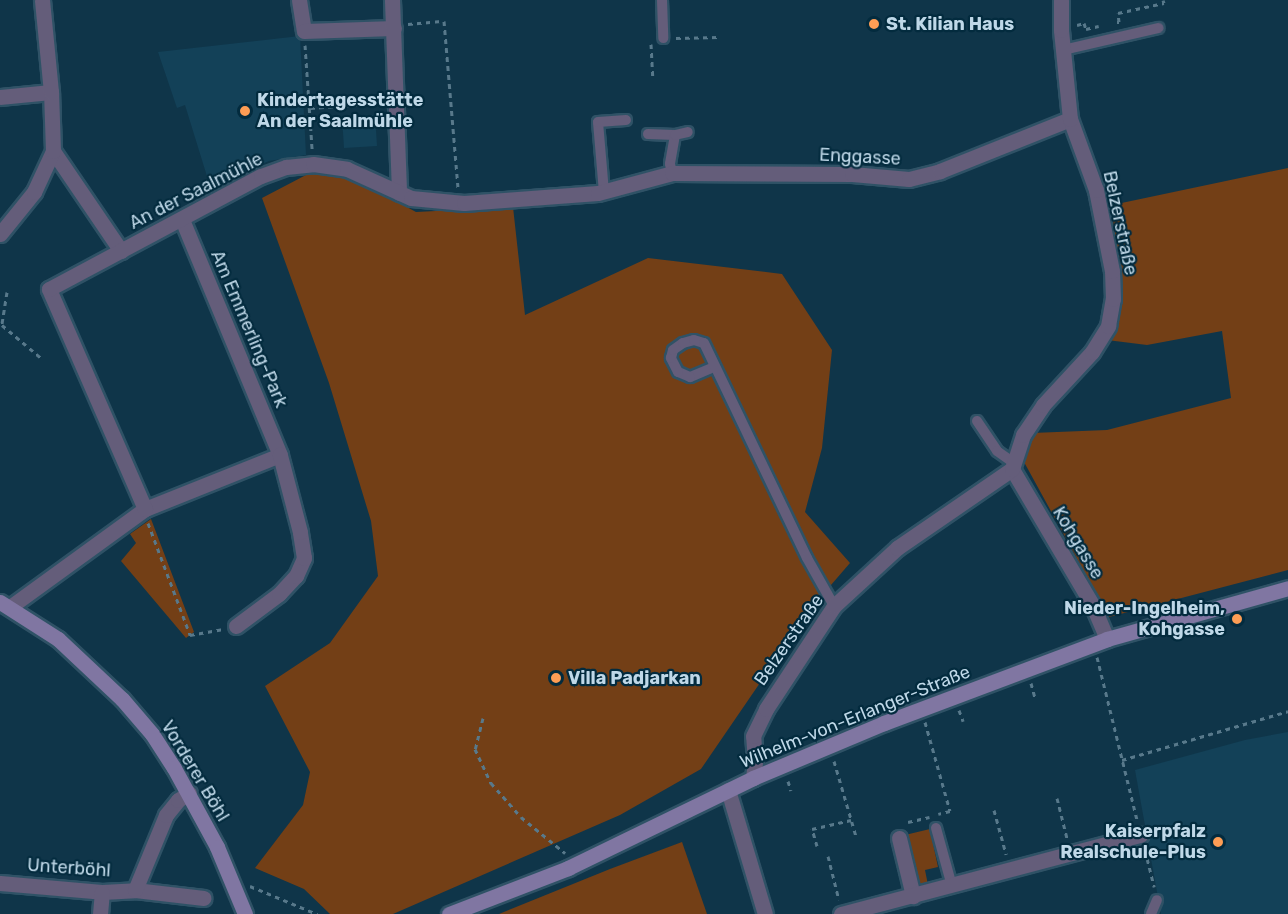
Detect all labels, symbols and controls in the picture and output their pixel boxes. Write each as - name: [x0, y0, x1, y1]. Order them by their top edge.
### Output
- place label: St. Kilian Haus: [886, 13, 1014, 35]
- marker: St. Kilian Haus: [867, 17, 881, 31]
- place label: Kindertagesstätte An der Saalmühle: [257, 90, 423, 132]
- marker: Kindertagesstätte An der Saalmühle: [238, 104, 252, 118]
- street label: Enggasse: [819, 144, 901, 170]
- street label: An der Saalmühle: [126, 148, 266, 234]
- street label: Belzerstraße: [1098, 169, 1142, 277]
- street label: Am Emmerling-Park: [206, 247, 292, 411]
- street label: Kohgasse: [1048, 503, 1108, 583]
- street label: Belzerstraße: [750, 590, 828, 690]
- place label: Nieder-Ingelheim, Kohgasse: [1064, 598, 1225, 640]
- marker: Nieder-Ingelheim, Kohgasse: [1230, 612, 1244, 626]
- street label: Wilhelm-von-Erlanger-Straße: [737, 661, 973, 773]
- place label: Villa Padjarkan: [568, 667, 701, 689]
- marker: Villa Padjarkan: [549, 671, 563, 685]
- street label: Vorderer Böhl: [156, 716, 234, 826]
- place label: Kaiserpfalz Realschule-Plus: [1060, 821, 1206, 864]
- marker: Kaiserpfalz Realschule-Plus: [1211, 835, 1225, 849]
- street label: Unterböhl: [26, 854, 112, 882]

